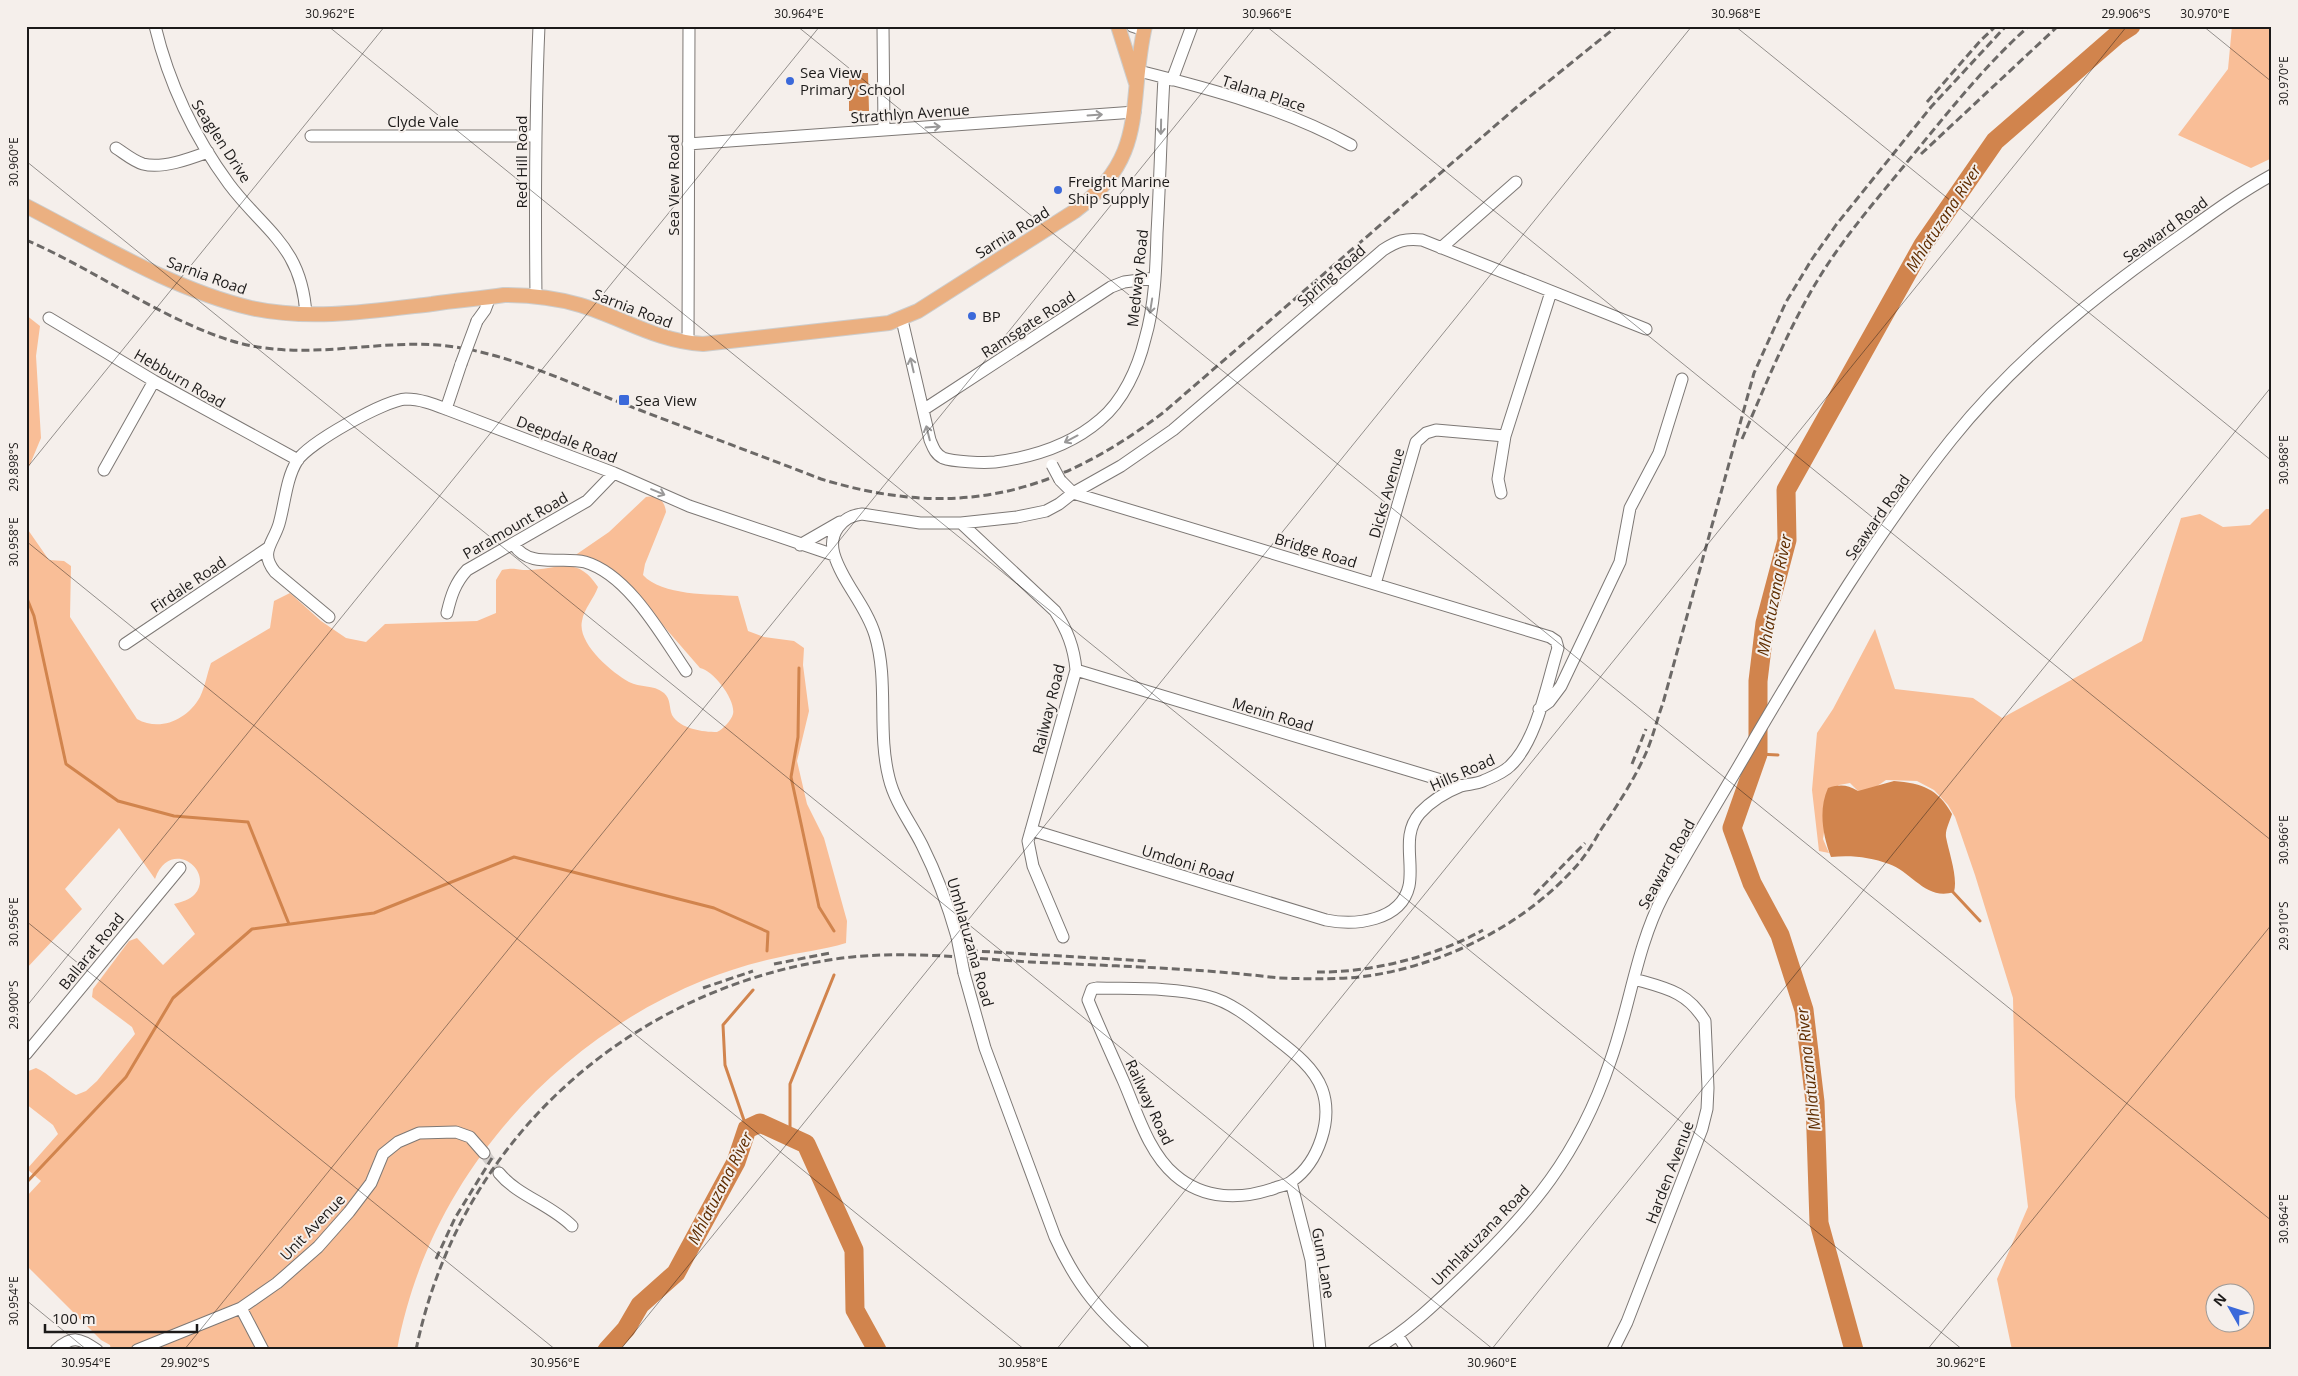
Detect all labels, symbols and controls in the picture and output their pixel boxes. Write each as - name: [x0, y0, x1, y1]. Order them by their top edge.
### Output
- text: 30.962°E: [305, 5, 355, 22]
- text: 30.964°E: [774, 5, 824, 22]
- text: 30.966°E: [1242, 5, 1292, 22]
- text: 30.968°E: [1711, 5, 1761, 22]
- text: 29.906°S: [2101, 5, 2151, 22]
- text: 30.970°E: [2180, 5, 2230, 22]
- text: 30.970°E: [2275, 56, 2292, 106]
- place label: Sea View Primary School: [800, 62, 905, 99]
- street label: Talana Place: [1220, 70, 1308, 116]
- marker: Sea View Primary School: [784, 75, 796, 87]
- street label: Seaglen Drive: [188, 96, 256, 186]
- street label: Strathlyn Avenue: [850, 99, 970, 127]
- one-way arrow: [1087, 110, 1103, 120]
- street label: Clyde Vale: [387, 111, 459, 131]
- street label: Red Hill Road: [511, 116, 531, 208]
- one-way arrow: [1156, 118, 1166, 134]
- one-way arrow: [925, 122, 941, 131]
- street label: Sea View Road: [663, 134, 683, 236]
- text: 30.960°E: [5, 137, 22, 187]
- water label: Mhlatuzana River: [1900, 160, 1986, 276]
- place label: Freight Marine Ship Supply: [1068, 171, 1170, 208]
- marker: Freight Marine Ship Supply: [1052, 184, 1064, 196]
- street label: Seaward Road: [2119, 192, 2211, 266]
- street label: Sarnia Road: [971, 201, 1053, 263]
- street label: Medway Road: [1122, 228, 1152, 328]
- street label: Spring Road: [1293, 240, 1369, 310]
- street label: Sarnia Road: [164, 251, 250, 299]
- street label: Sarnia Road: [590, 284, 676, 332]
- street label: Ramsgate Road: [977, 286, 1079, 362]
- one-way arrow: [1145, 298, 1155, 314]
- place label: BP: [982, 306, 1001, 326]
- marker: BP: [966, 310, 978, 322]
- street label: Hebburn Road: [131, 344, 229, 412]
- one-way arrow: [907, 357, 916, 373]
- place label: Sea View: [635, 390, 697, 410]
- marker: Sea View: [617, 393, 631, 407]
- street label: Deepdale Road: [514, 411, 620, 467]
- one-way arrow: [923, 425, 932, 441]
- one-way arrow: [1064, 435, 1078, 445]
- text: 30.968°E: [2275, 435, 2292, 485]
- text: 29.898°S: [5, 442, 22, 492]
- street label: Dicks Avenue: [1364, 446, 1408, 540]
- street label: Seaward Road: [1840, 470, 1914, 564]
- street label: Paramount Road: [459, 487, 571, 563]
- one-way arrow: [650, 488, 665, 498]
- text: 30.958°E: [5, 517, 22, 567]
- street label: Bridge Road: [1272, 528, 1360, 572]
- water label: Mhlatuzana River: [1751, 532, 1797, 658]
- street label: Firdale Road: [146, 551, 230, 617]
- street label: Railway Road: [1027, 662, 1069, 756]
- street label: Menin Road: [1230, 692, 1316, 736]
- street label: Hills Road: [1426, 749, 1498, 795]
- street label: Seaward Road: [1633, 815, 1699, 913]
- text: 30.966°E: [2275, 815, 2292, 865]
- street label: Umdoni Road: [1139, 839, 1237, 887]
- street label: Umhlatuzana Road: [943, 875, 999, 1009]
- text: 30.956°E: [5, 897, 22, 947]
- text: 29.910°S: [2275, 901, 2292, 951]
- street label: Ballarat Road: [54, 908, 128, 994]
- text: 29.900°S: [5, 980, 22, 1030]
- water label: Mhlatuzana River: [1791, 1006, 1825, 1132]
- street label: Railway Road: [1121, 1056, 1179, 1148]
- street label: Harden Avenue: [1640, 1118, 1698, 1226]
- water label: Mhlatuzana River: [682, 1127, 758, 1248]
- street label: Umhlatuzana Road: [1427, 1180, 1533, 1290]
- street label: Unit Avenue: [275, 1189, 349, 1265]
- text: 30.964°E: [2275, 1194, 2292, 1244]
- street label: Gum Lane: [1308, 1226, 1340, 1300]
- text: 30.954°E: [5, 1276, 22, 1326]
- north arrow: [2206, 1284, 2256, 1334]
- text: N: [2209, 1289, 2230, 1310]
- scale bar: [45, 1301, 198, 1333]
- text: 100 m: [52, 1308, 96, 1328]
- text: 30.954°E: [61, 1354, 111, 1371]
- text: 29.902°S: [160, 1354, 210, 1371]
- text: 30.956°E: [530, 1354, 580, 1371]
- text: 30.958°E: [998, 1354, 1048, 1371]
- text: 30.960°E: [1467, 1354, 1517, 1371]
- text: 30.962°E: [1936, 1354, 1986, 1371]

